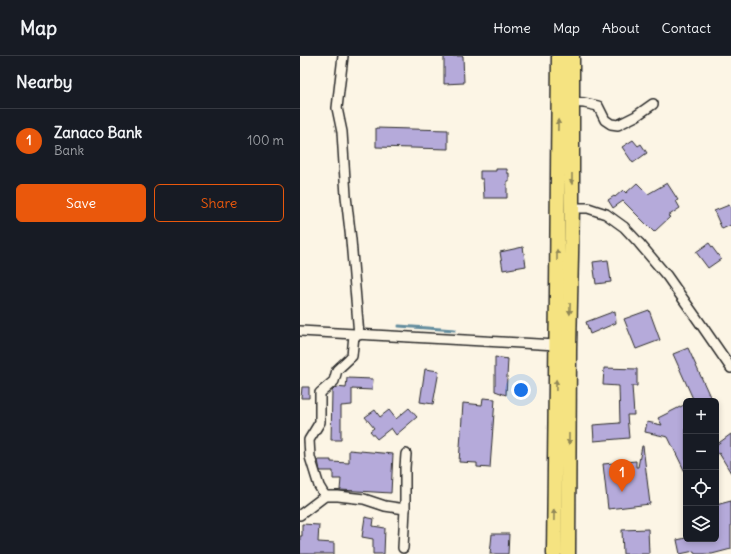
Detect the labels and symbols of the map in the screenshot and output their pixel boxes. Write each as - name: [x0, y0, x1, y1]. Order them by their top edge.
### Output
- one-way arrow: [555, 118, 561, 131]
- one-way arrow: [569, 173, 575, 186]
- one-way arrow: [554, 248, 560, 261]
- one-way arrow: [567, 303, 573, 316]
- one-way arrow: [552, 379, 559, 391]
- your location: [511, 380, 531, 400]
- one-way arrow: [566, 433, 572, 446]
- pin: 1: [609, 459, 635, 492]
- one-way arrow: [551, 508, 557, 521]

